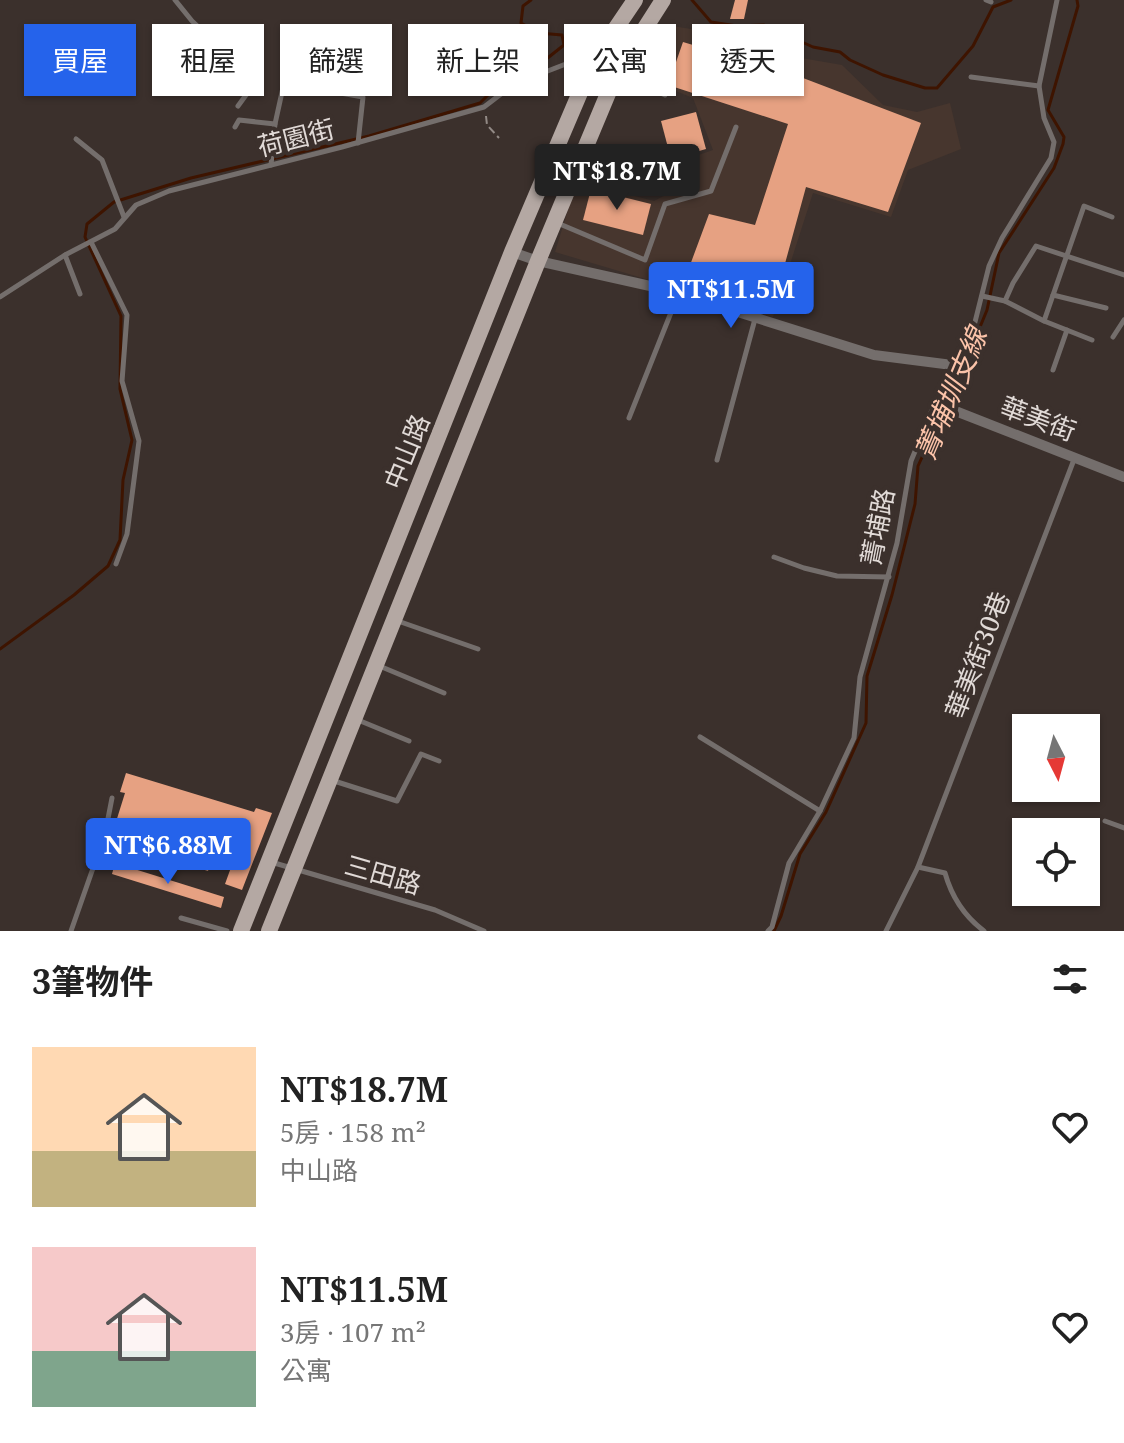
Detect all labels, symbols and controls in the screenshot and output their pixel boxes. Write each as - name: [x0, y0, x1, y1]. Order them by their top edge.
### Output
- chip: 買屋: [24, 24, 136, 96]
- chip: 租屋: [152, 24, 264, 96]
- chip: 篩選: [280, 24, 392, 96]
- chip: 新上架: [408, 24, 548, 96]
- chip: 公寓: [564, 24, 676, 96]
- chip: 透天: [692, 24, 804, 96]
- street label: 荷園街: [254, 110, 338, 164]
- pin: NT$18.7M: [534, 144, 700, 212]
- text: NT$18.7M: [553, 152, 681, 188]
- pin: NT$11.5M: [648, 262, 814, 330]
- text: NT$11.5M: [667, 270, 795, 306]
- water label: 菁埔圳支線: [905, 319, 996, 465]
- street label: 華美街: [995, 387, 1081, 449]
- street label: 中山路: [375, 409, 437, 495]
- street label: 菁埔路: [852, 485, 902, 569]
- street label: 華美街30巷: [936, 586, 1018, 723]
- north arrow: [1012, 714, 1100, 802]
- map controls: [1012, 714, 1100, 906]
- pin: NT$6.88M: [85, 818, 251, 886]
- button: locate: [1012, 818, 1100, 906]
- text: NT$6.88M: [104, 826, 232, 862]
- street label: 三田路: [341, 846, 426, 902]
- icon: filters: [1048, 957, 1092, 1001]
- text: 3筆物件: [32, 958, 153, 1004]
- text: NT$18.7M: [280, 1066, 448, 1112]
- icon: home: [96, 1079, 192, 1175]
- icon: heart: [1048, 1105, 1092, 1149]
- text: 5房 · 158 m²: [280, 1114, 426, 1150]
- text: 中山路: [280, 1152, 358, 1188]
- text: NT$11.5M: [280, 1266, 448, 1312]
- icon: home: [96, 1279, 192, 1375]
- icon: heart: [1048, 1305, 1092, 1349]
- text: 3房 · 107 m²: [280, 1314, 426, 1350]
- text: 公寓: [280, 1352, 332, 1388]

